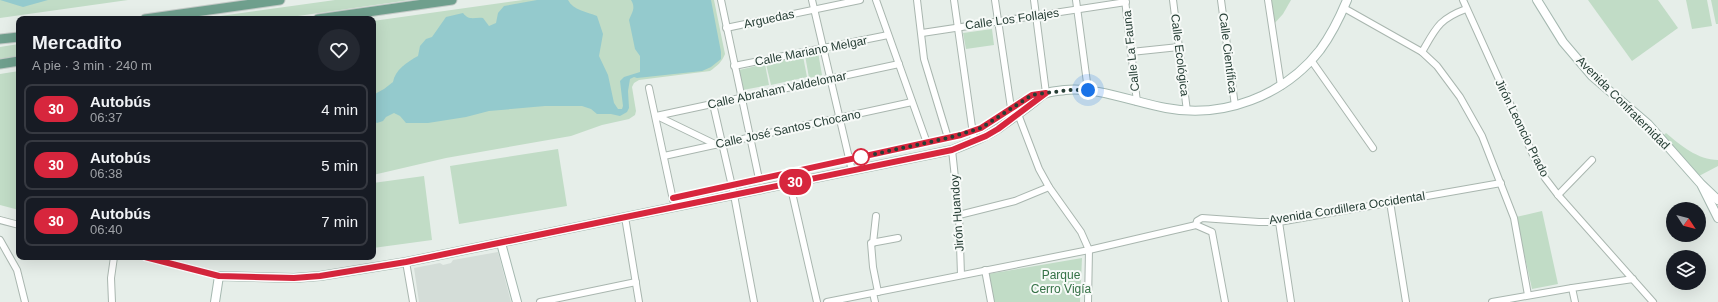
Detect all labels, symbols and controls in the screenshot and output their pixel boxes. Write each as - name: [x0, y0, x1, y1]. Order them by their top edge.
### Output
- street label: Calle Los Follajes: [964, 5, 1060, 33]
- street label: Arguedas: [742, 7, 796, 31]
- street label: Calle La Fauna: [1120, 9, 1142, 92]
- street label: Calle Científica: [1216, 12, 1240, 94]
- street label: Calle Ecológica: [1168, 13, 1192, 97]
- button: heart: [318, 29, 360, 71]
- text: Mercadito: [32, 32, 122, 53]
- street label: Calle Mariano Melgar: [754, 33, 868, 69]
- street label: Avenida Confraternidad: [1574, 54, 1672, 152]
- text: A pie · 3 min · 240 m: [32, 58, 152, 73]
- street label: Calle Abraham Valdelomar: [706, 68, 848, 112]
- street label: Jirón Leoncio Prado: [1492, 77, 1552, 179]
- your location: [1078, 80, 1098, 100]
- text: Autobús: [90, 93, 151, 110]
- text: 30: [48, 101, 64, 117]
- text: 4 min: [321, 101, 358, 118]
- street label: Calle José Santos Chocano: [714, 107, 862, 151]
- text: 06:37: [90, 110, 123, 125]
- unlabelled marker: [852, 148, 870, 166]
- text: Autobús: [90, 149, 151, 166]
- text: 30: [48, 157, 64, 173]
- text: 5 min: [321, 157, 358, 174]
- text: 06:38: [90, 166, 123, 181]
- line badge: 30: [777, 169, 813, 195]
- text: 30: [787, 174, 803, 190]
- street label: Jirón Huandoy: [947, 174, 967, 252]
- street label: Avenida Cordillera Occidental: [1268, 189, 1426, 227]
- north arrow: [1666, 202, 1706, 242]
- map controls: [1666, 202, 1706, 290]
- text: Autobús: [90, 205, 151, 222]
- text: 30: [48, 213, 64, 229]
- text: 7 min: [321, 213, 358, 230]
- text: 06:40: [90, 222, 123, 237]
- button: layers: [1666, 250, 1706, 290]
- park label: Parque Cerro Vigía: [1031, 268, 1092, 296]

